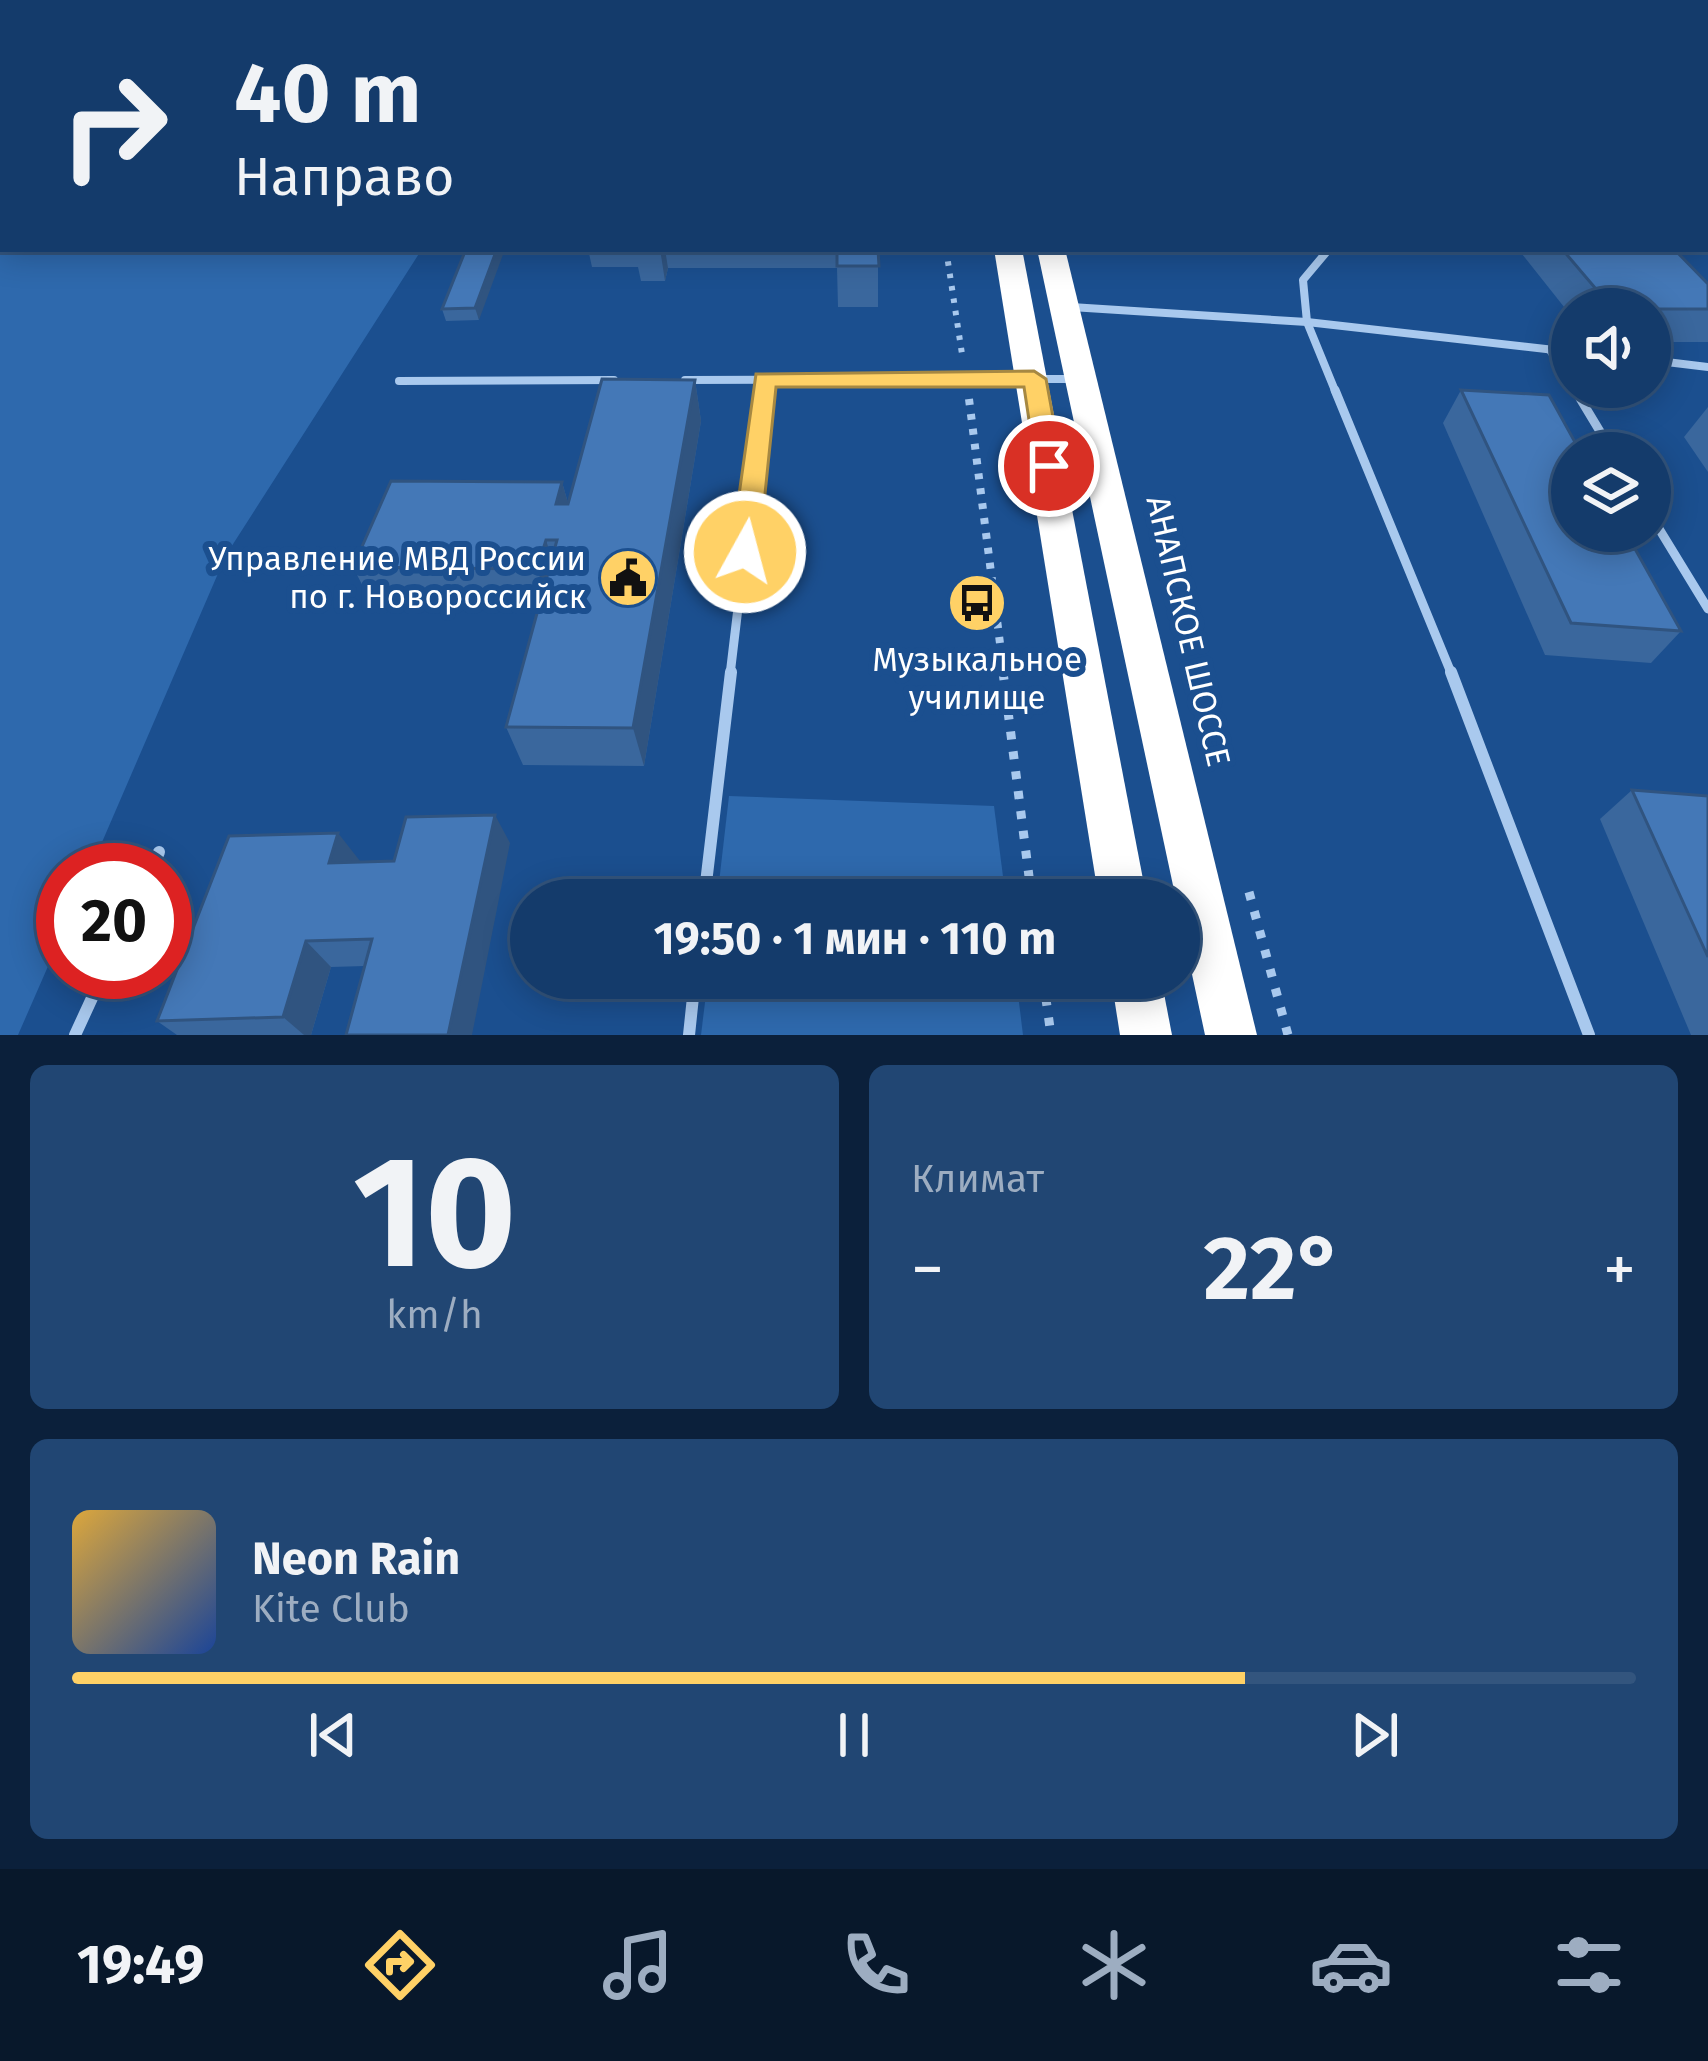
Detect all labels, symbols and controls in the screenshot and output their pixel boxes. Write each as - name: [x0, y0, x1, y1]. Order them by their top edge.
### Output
- text: 40 m: [234, 43, 422, 144]
- icon: right: [36, 48, 192, 204]
- text: Направо: [234, 145, 455, 209]
- map controls: [1551, 288, 1671, 552]
- button: sound: [1551, 288, 1671, 408]
- pin: [998, 415, 1100, 517]
- button: layers: [1551, 432, 1671, 552]
- icon: arrive: [1016, 433, 1082, 499]
- position arrow: [682, 489, 808, 615]
- street label: АНАПСКОЕ ШОССЕ: [1137, 492, 1239, 770]
- place label: Управление МВД России по г. Новороссийск: [209, 539, 586, 617]
- public building icon: Управление МВД России по г. Новороссийск: [597, 547, 659, 609]
- bus stop icon: Музыкальное училище: [946, 572, 1008, 634]
- place label: Музыкальное училище: [872, 640, 1082, 718]
- speed limit sign: 20: [36, 843, 192, 999]
- text: 19:50 · 1 мин · 110 m: [654, 912, 1056, 966]
- text: 10: [353, 1120, 516, 1307]
- text: Климат: [911, 1156, 1044, 1202]
- text: 22°: [1204, 1215, 1344, 1323]
- text: −: [911, 1230, 944, 1309]
- text: +: [1603, 1230, 1636, 1309]
- text: km/h: [386, 1292, 483, 1338]
- text: Neon Rain: [252, 1532, 460, 1586]
- text: Kite Club: [252, 1586, 410, 1632]
- icon: previous: [300, 1702, 366, 1768]
- icon: pause: [821, 1702, 887, 1768]
- icon: next: [1342, 1702, 1408, 1768]
- icon: directions: [358, 1923, 442, 2007]
- icon: music: [596, 1923, 680, 2007]
- icon: phone: [834, 1923, 918, 2007]
- icon: climate: [1072, 1923, 1156, 2007]
- icon: car: [1309, 1923, 1393, 2007]
- icon: filters: [1547, 1923, 1631, 2007]
- text: 19:49: [77, 1933, 205, 1997]

